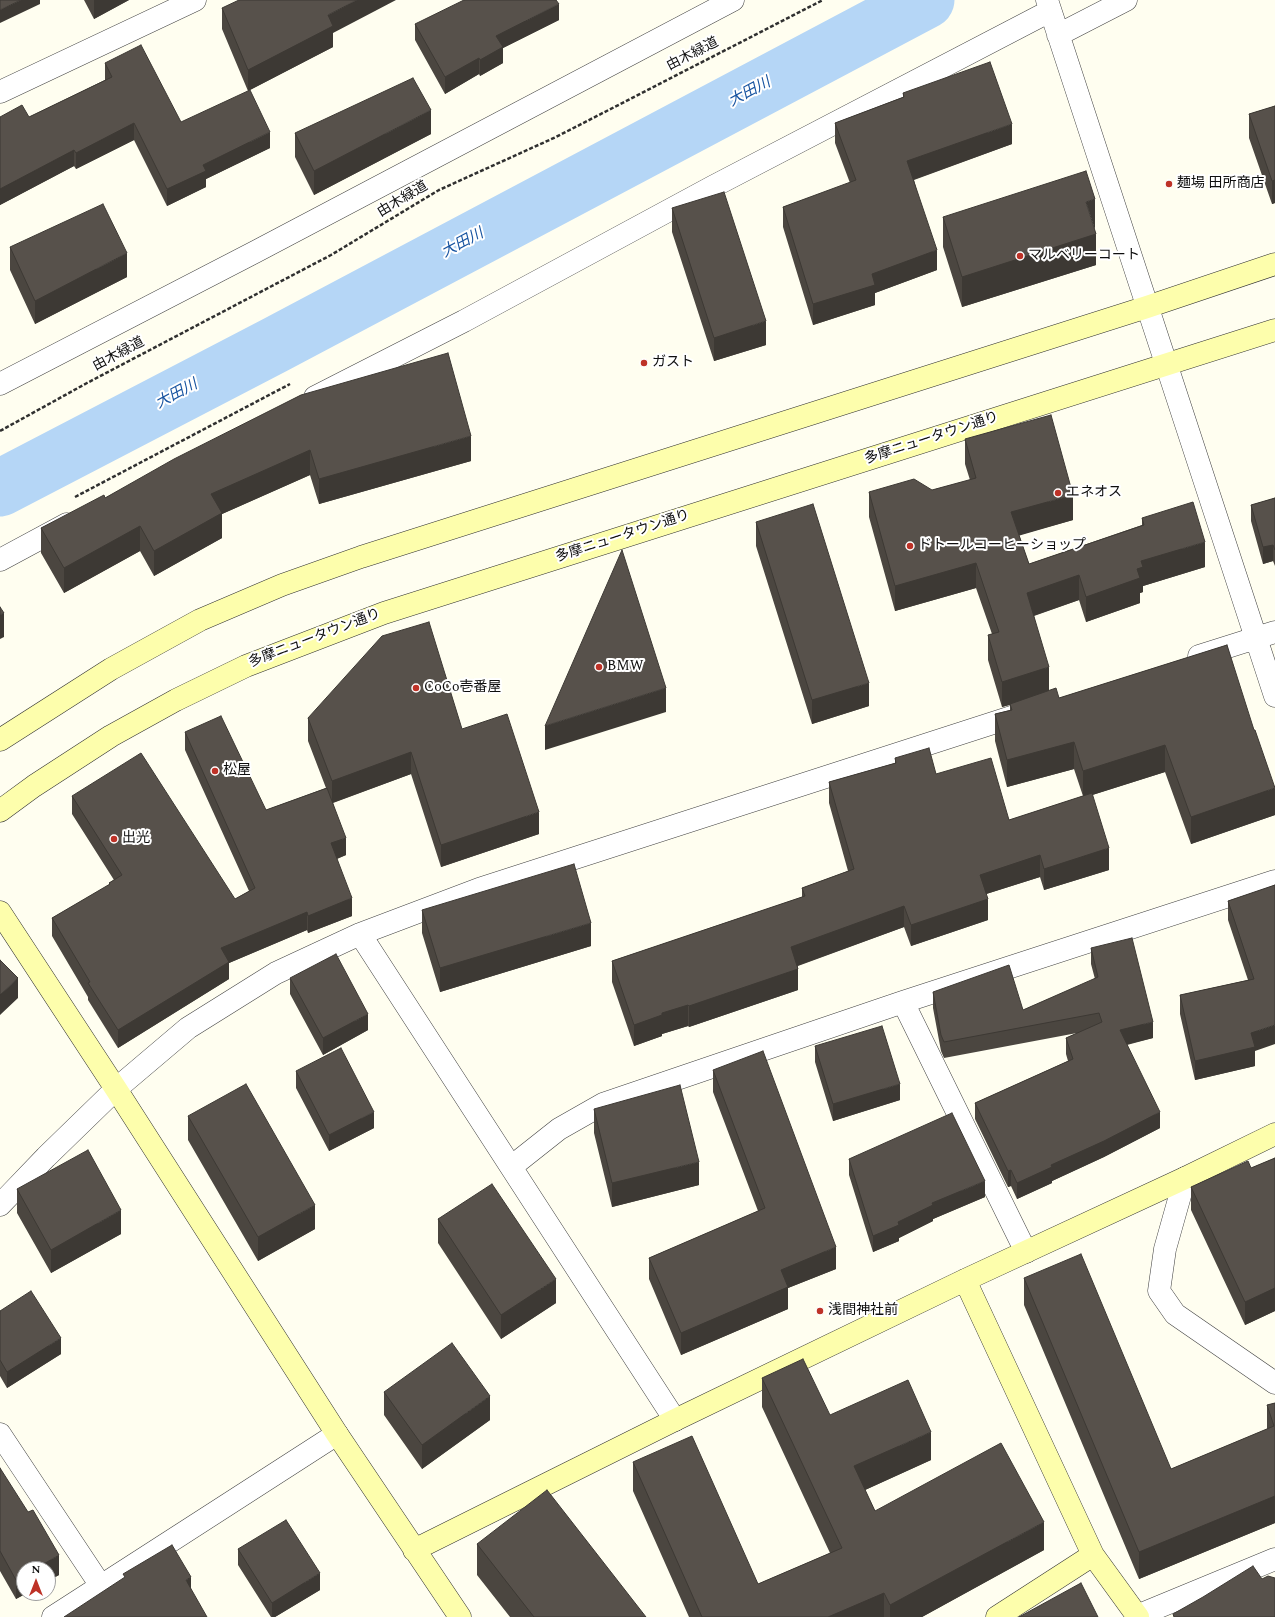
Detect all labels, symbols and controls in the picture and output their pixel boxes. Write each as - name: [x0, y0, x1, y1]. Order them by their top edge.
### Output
- street label: 由木緑道: [664, 35, 722, 75]
- water label: 大田川: [726, 74, 774, 112]
- place label: 麺場 田所商店: [1177, 176, 1264, 192]
- street label: 由木緑道: [375, 178, 431, 222]
- marker: 麺場 田所商店: [1164, 179, 1174, 189]
- water label: 大田川: [439, 225, 487, 263]
- place label: マルベリーコート: [1028, 248, 1140, 264]
- marker: マルベリーコート: [1015, 251, 1025, 261]
- street label: 由木緑道: [90, 334, 148, 376]
- place label: ガスト: [652, 355, 694, 371]
- marker: ガスト: [639, 358, 649, 368]
- water label: 大田川: [153, 376, 201, 414]
- street label: 多摩ニュータウン通り: [863, 409, 1001, 469]
- place label: エネオス: [1066, 485, 1122, 501]
- marker: エネオス: [1053, 488, 1063, 498]
- street label: 多摩ニュータウン通り: [554, 507, 692, 567]
- place label: ドトールコーヒーショップ: [918, 538, 1086, 554]
- marker: ドトールコーヒーショップ: [905, 541, 915, 551]
- street label: 多摩ニュータウン通り: [247, 606, 383, 672]
- place label: BMW: [607, 659, 643, 675]
- marker: BMW: [594, 662, 604, 672]
- place label: CoCo壱番屋: [424, 680, 501, 696]
- marker: CoCo壱番屋: [411, 683, 421, 693]
- place label: 松屋: [223, 763, 251, 779]
- marker: 松屋: [210, 766, 220, 776]
- place label: 出光: [122, 831, 150, 847]
- marker: 出光: [109, 834, 119, 844]
- place label: 浅間神社前: [828, 1303, 898, 1319]
- marker: 浅間神社前: [815, 1306, 825, 1316]
- north arrow: [16, 1561, 56, 1601]
- text: N: [32, 1561, 40, 1578]

